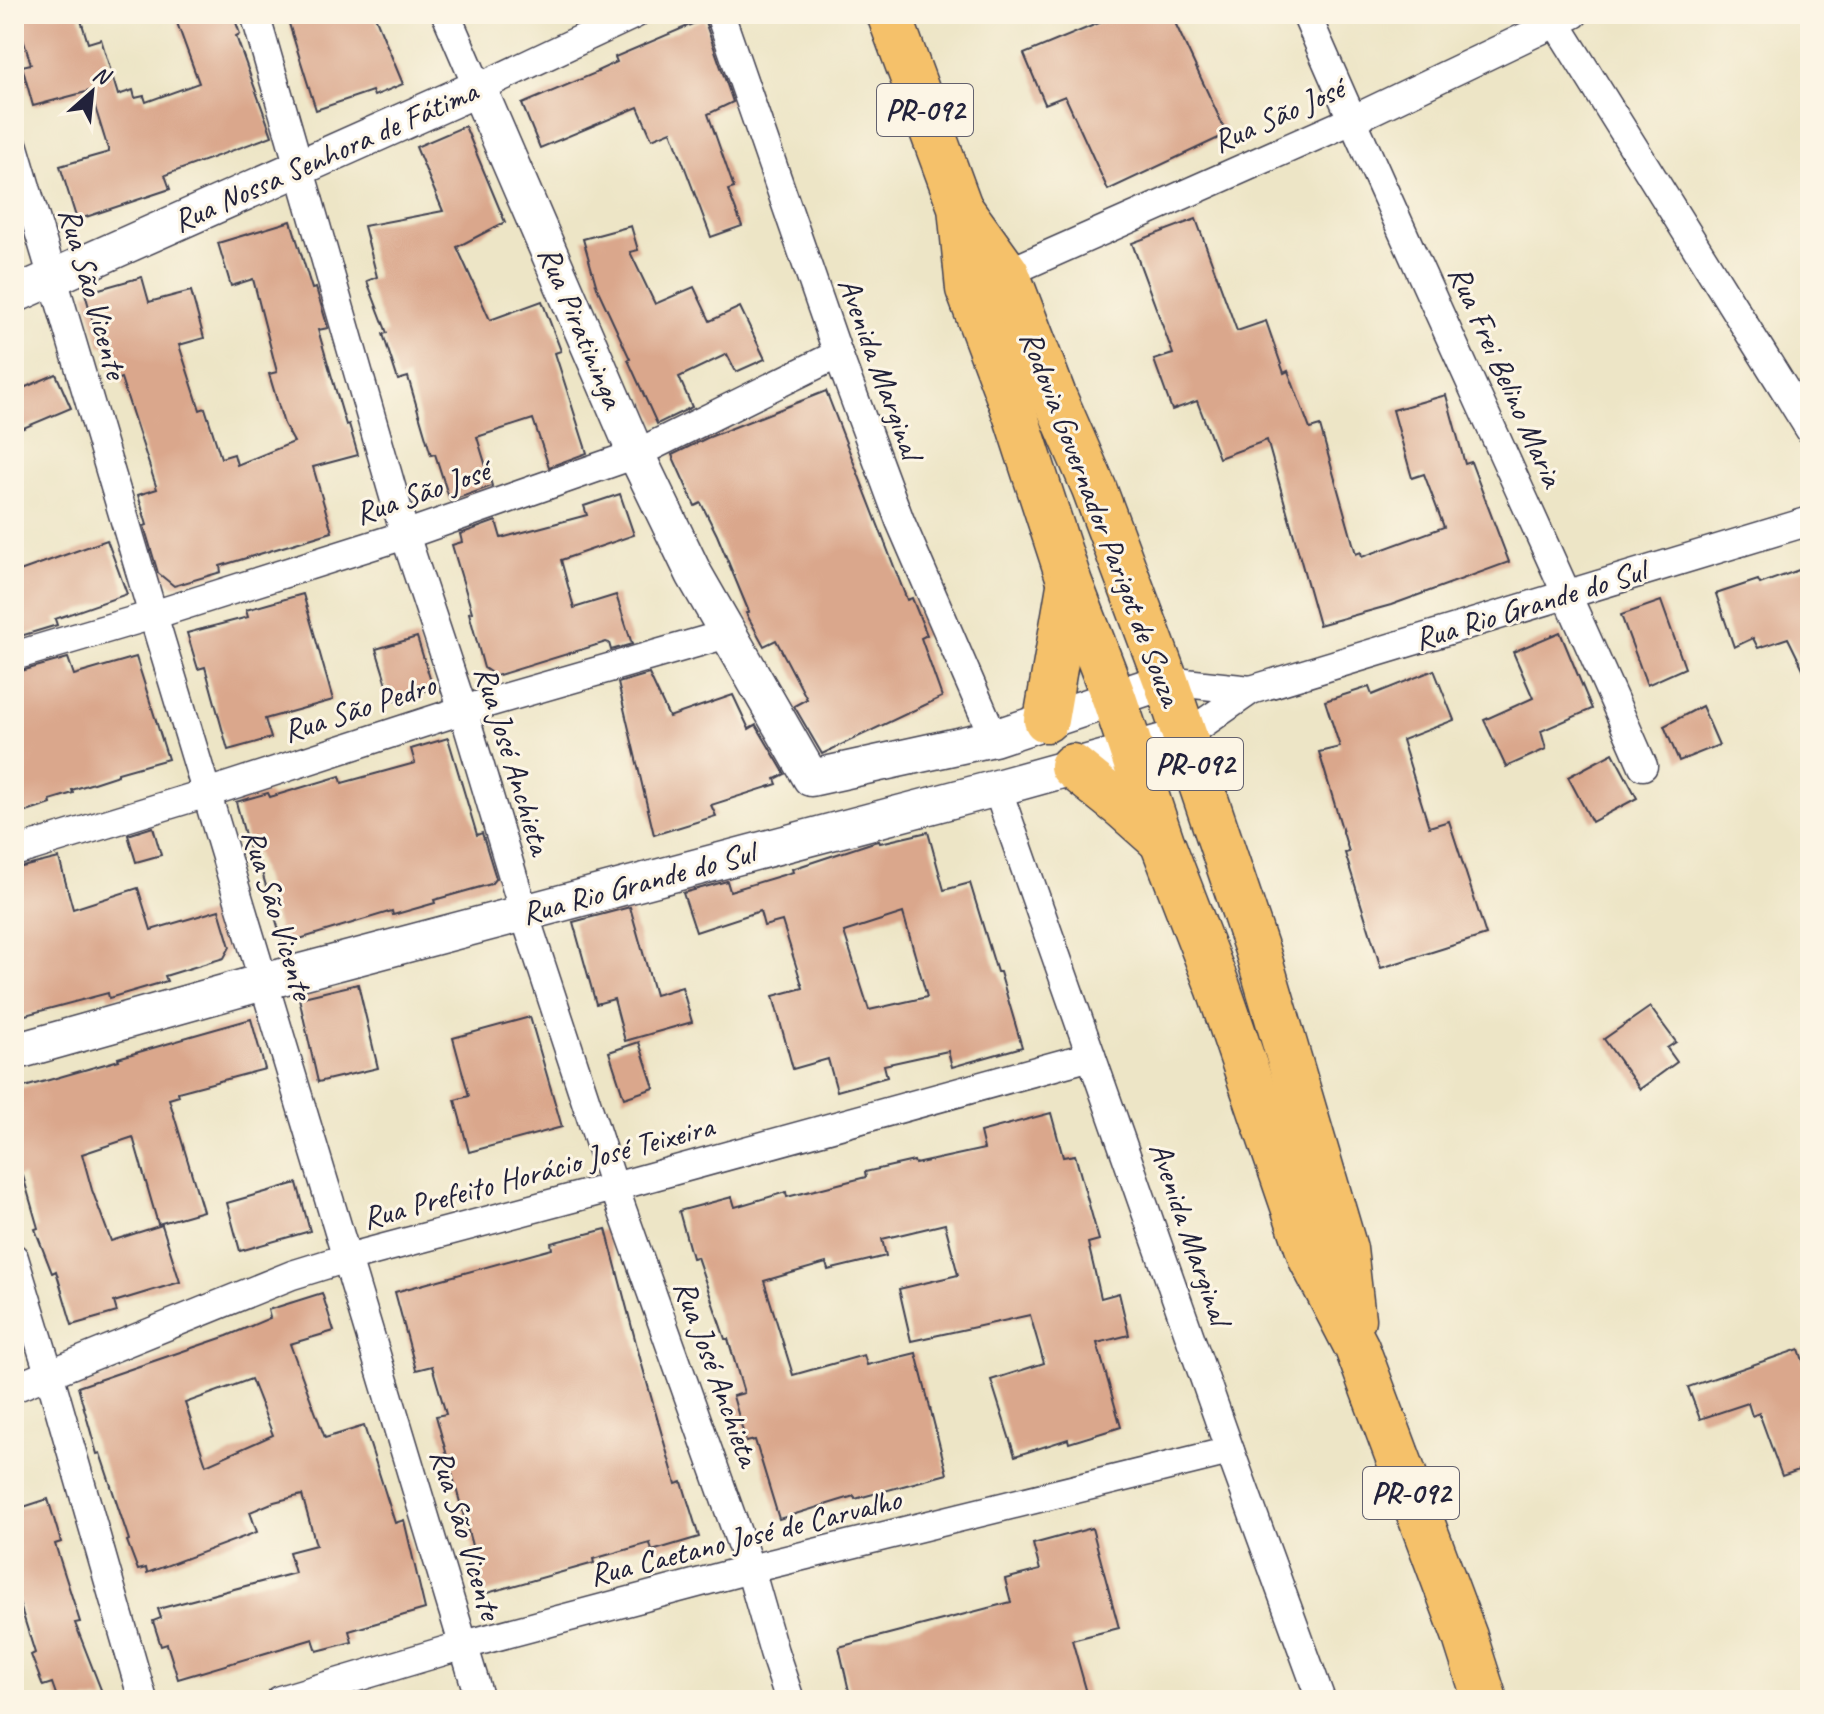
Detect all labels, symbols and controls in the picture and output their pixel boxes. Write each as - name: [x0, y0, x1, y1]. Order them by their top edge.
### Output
- north arrow: [52, 52, 132, 132]
- text: N: [88, 60, 116, 92]
- street label: Rua São José: [1206, 66, 1354, 162]
- street label: Rua Nossa Senhora de Fátima: [166, 69, 486, 242]
- road number: PR-092: [877, 84, 973, 136]
- street label: Rua São Vicente: [49, 203, 138, 386]
- street label: Rua Piratininga: [529, 240, 634, 416]
- street label: Rua Frei Belino Maria: [1439, 259, 1574, 495]
- street label: Avenida Marginal: [828, 272, 934, 469]
- street label: Rodovia Governador Parigot de Souza: [1010, 325, 1193, 714]
- street label: Rua São José: [349, 448, 499, 534]
- street label: Rua Rio Grande do Sul: [1410, 549, 1656, 660]
- street label: Rua José Anchieta: [465, 661, 562, 862]
- street label: Rua São Pedro: [278, 664, 442, 752]
- road number: PR-092: [1147, 738, 1243, 790]
- street label: Rua São Vicente: [233, 824, 324, 1007]
- street label: Rua Rio Grande do Sul: [517, 831, 764, 934]
- street label: Rua Prefeito Horácio José Teixeira: [358, 1105, 720, 1239]
- street label: Avenida Marginal: [1140, 1137, 1242, 1335]
- street label: Rua José Anchieta: [664, 1274, 771, 1474]
- street label: Rua São Vicente: [421, 1444, 512, 1627]
- road number: PR-092: [1363, 1467, 1459, 1519]
- street label: Rua Caetano José de Carvalho: [585, 1478, 907, 1596]

